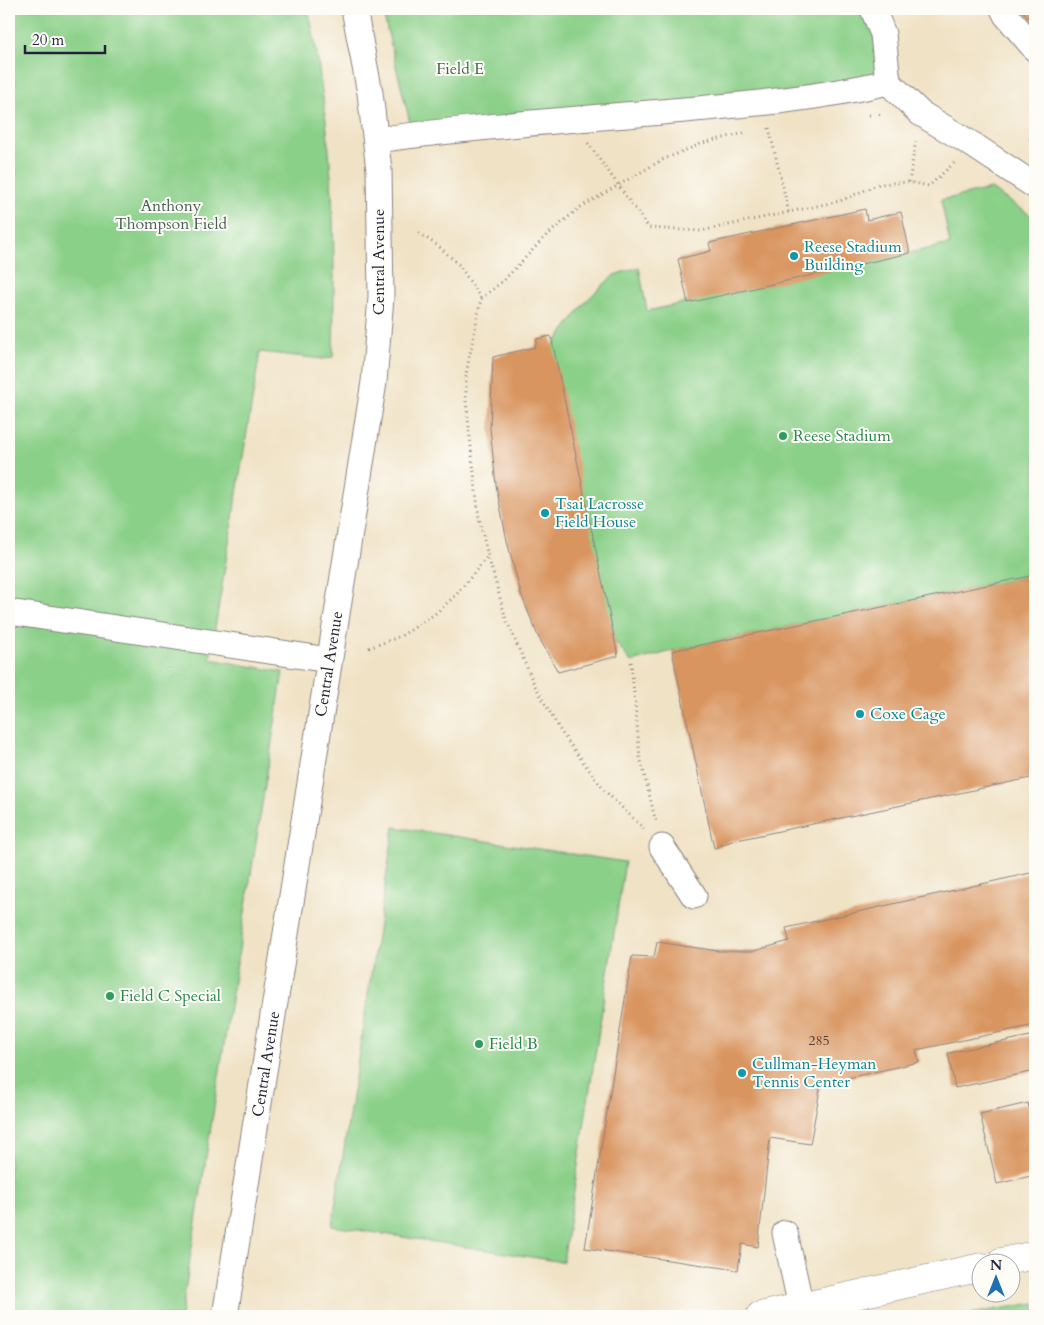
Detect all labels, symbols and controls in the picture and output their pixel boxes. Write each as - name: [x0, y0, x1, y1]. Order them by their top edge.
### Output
- scale bar: [25, 22, 105, 54]
- text: 20 m: [32, 30, 64, 50]
- park label: Field E: [436, 58, 484, 80]
- park label: Anthony Thompson Field: [115, 195, 228, 235]
- street label: Central Avenue: [368, 209, 390, 315]
- place label: Reese Stadium Building: [804, 236, 902, 276]
- marker: Reese Stadium Building: [788, 250, 800, 262]
- place label: Reese Stadium: [793, 425, 891, 447]
- marker: Reese Stadium: [777, 430, 789, 442]
- place label: Tsai Lacrosse Field House: [555, 493, 644, 533]
- marker: Tsai Lacrosse Field House: [539, 507, 551, 519]
- street label: Central Avenue: [310, 610, 348, 718]
- place label: Coxe Cage: [870, 703, 946, 725]
- marker: Coxe Cage: [854, 708, 866, 720]
- place label: Field C Special: [120, 985, 221, 1007]
- marker: Field C Special: [104, 990, 116, 1002]
- street label: Central Avenue: [247, 1010, 285, 1118]
- house number: 285: [808, 1031, 830, 1050]
- place label: Field B: [489, 1033, 538, 1055]
- marker: Field B: [473, 1038, 485, 1050]
- place label: Cullman-Heyman Tennis Center: [752, 1053, 876, 1093]
- marker: Cullman-Heyman Tennis Center: [736, 1067, 748, 1079]
- north arrow: [972, 1252, 1022, 1302]
- text: N: [990, 1256, 1002, 1275]

